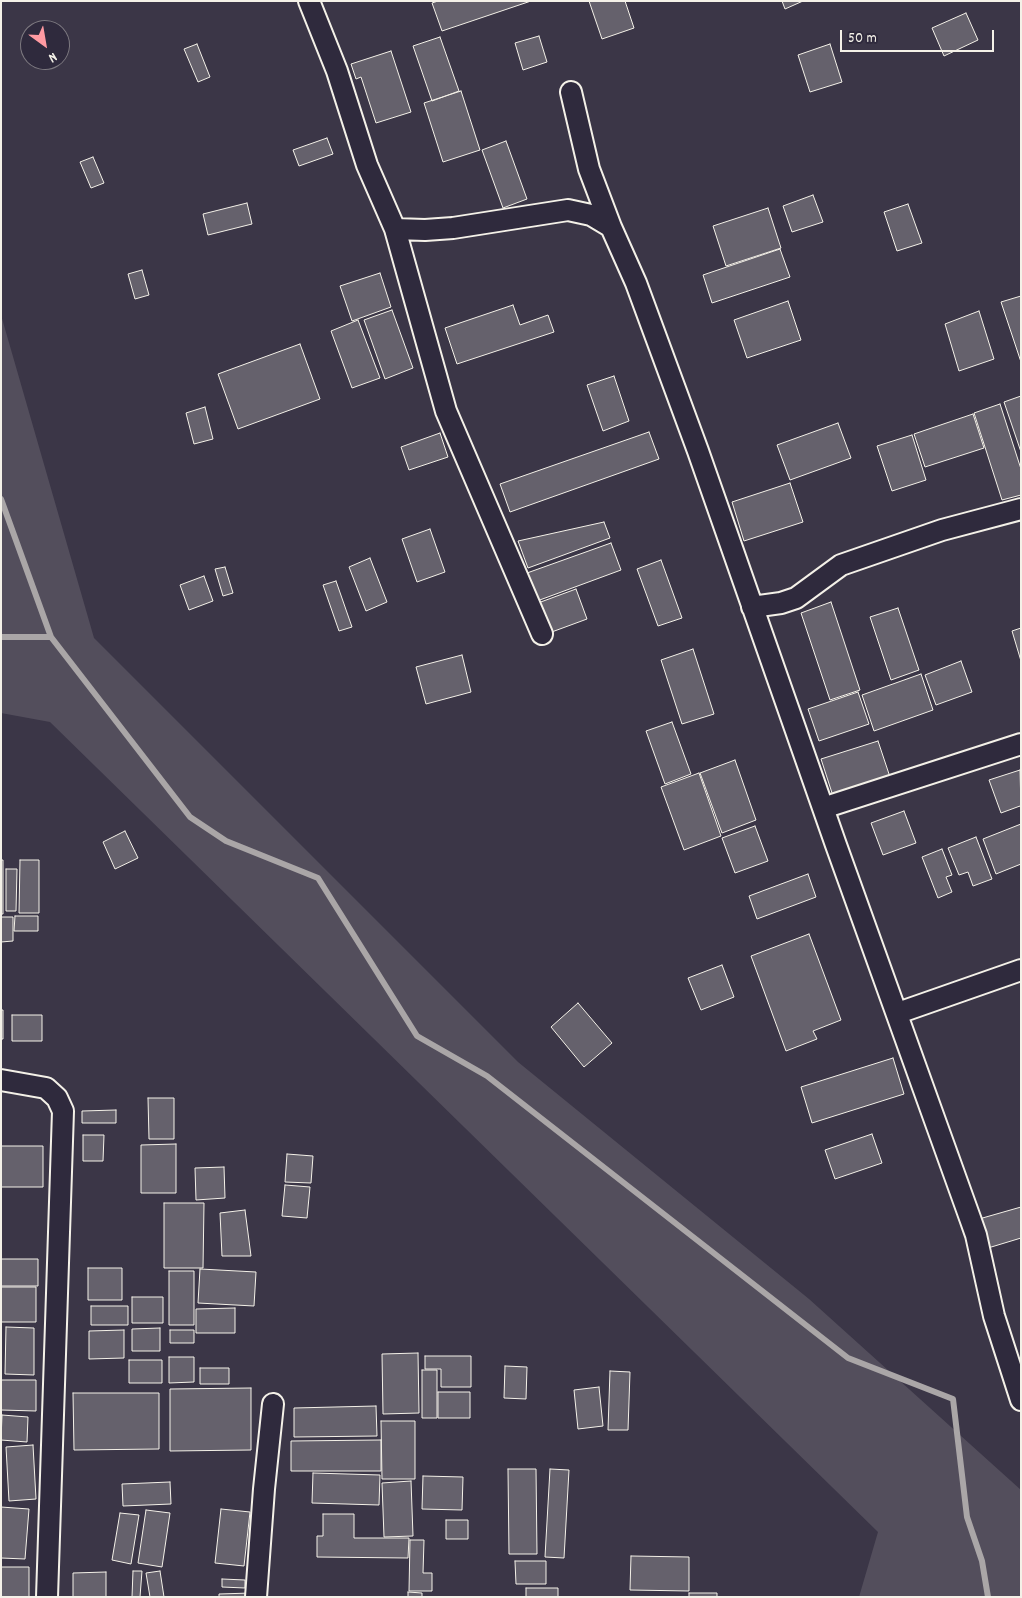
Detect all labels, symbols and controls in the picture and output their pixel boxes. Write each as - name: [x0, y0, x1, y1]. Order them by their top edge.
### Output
- north arrow: [20, 20, 70, 70]
- scale bar: [842, 20, 996, 52]
- text: 50 m: [848, 28, 877, 50]
- text: N: [44, 47, 61, 67]

